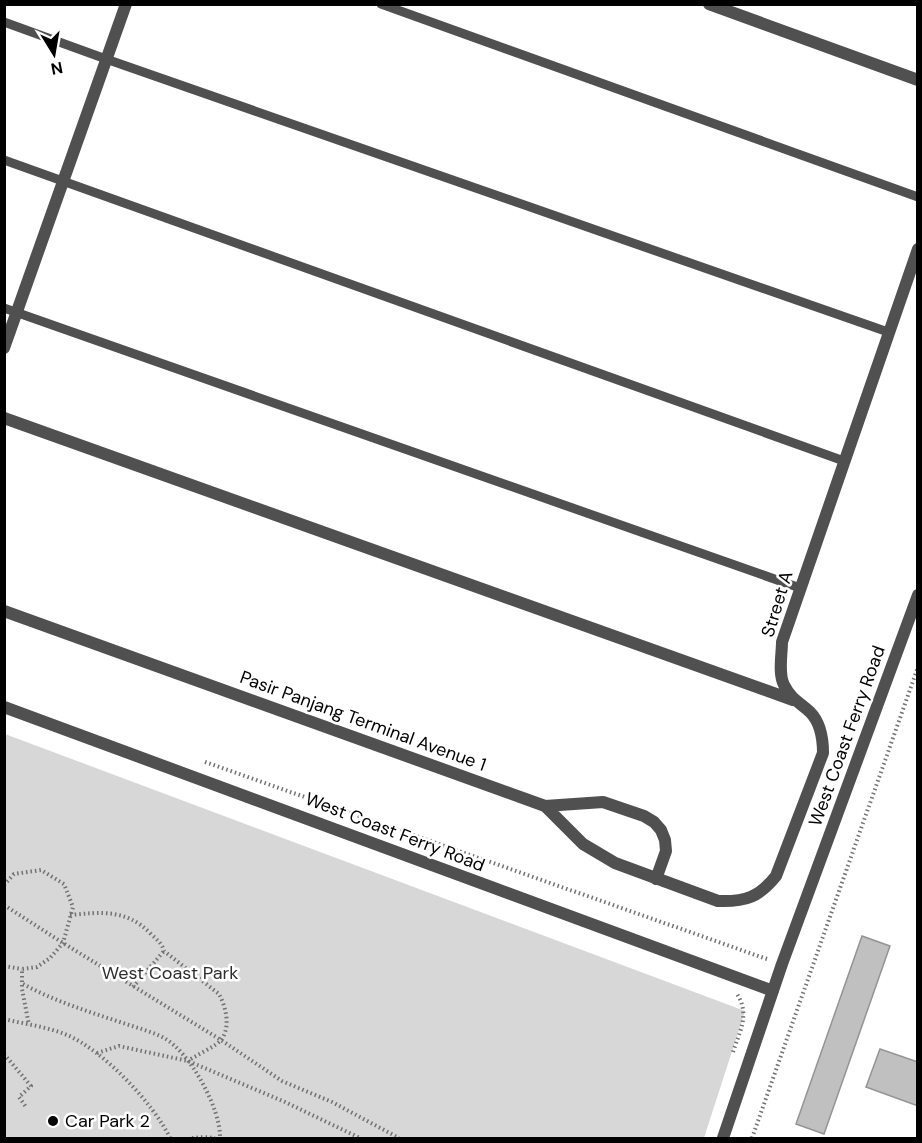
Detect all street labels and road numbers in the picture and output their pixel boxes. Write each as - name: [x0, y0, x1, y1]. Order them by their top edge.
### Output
- street label: Street A: [756, 568, 798, 640]
- street label: West Coast Ferry Road: [803, 642, 891, 830]
- street label: Pasir Panjang Terminal Avenue 1: [237, 665, 489, 777]
- street label: West Coast Ferry Road: [302, 787, 488, 877]

